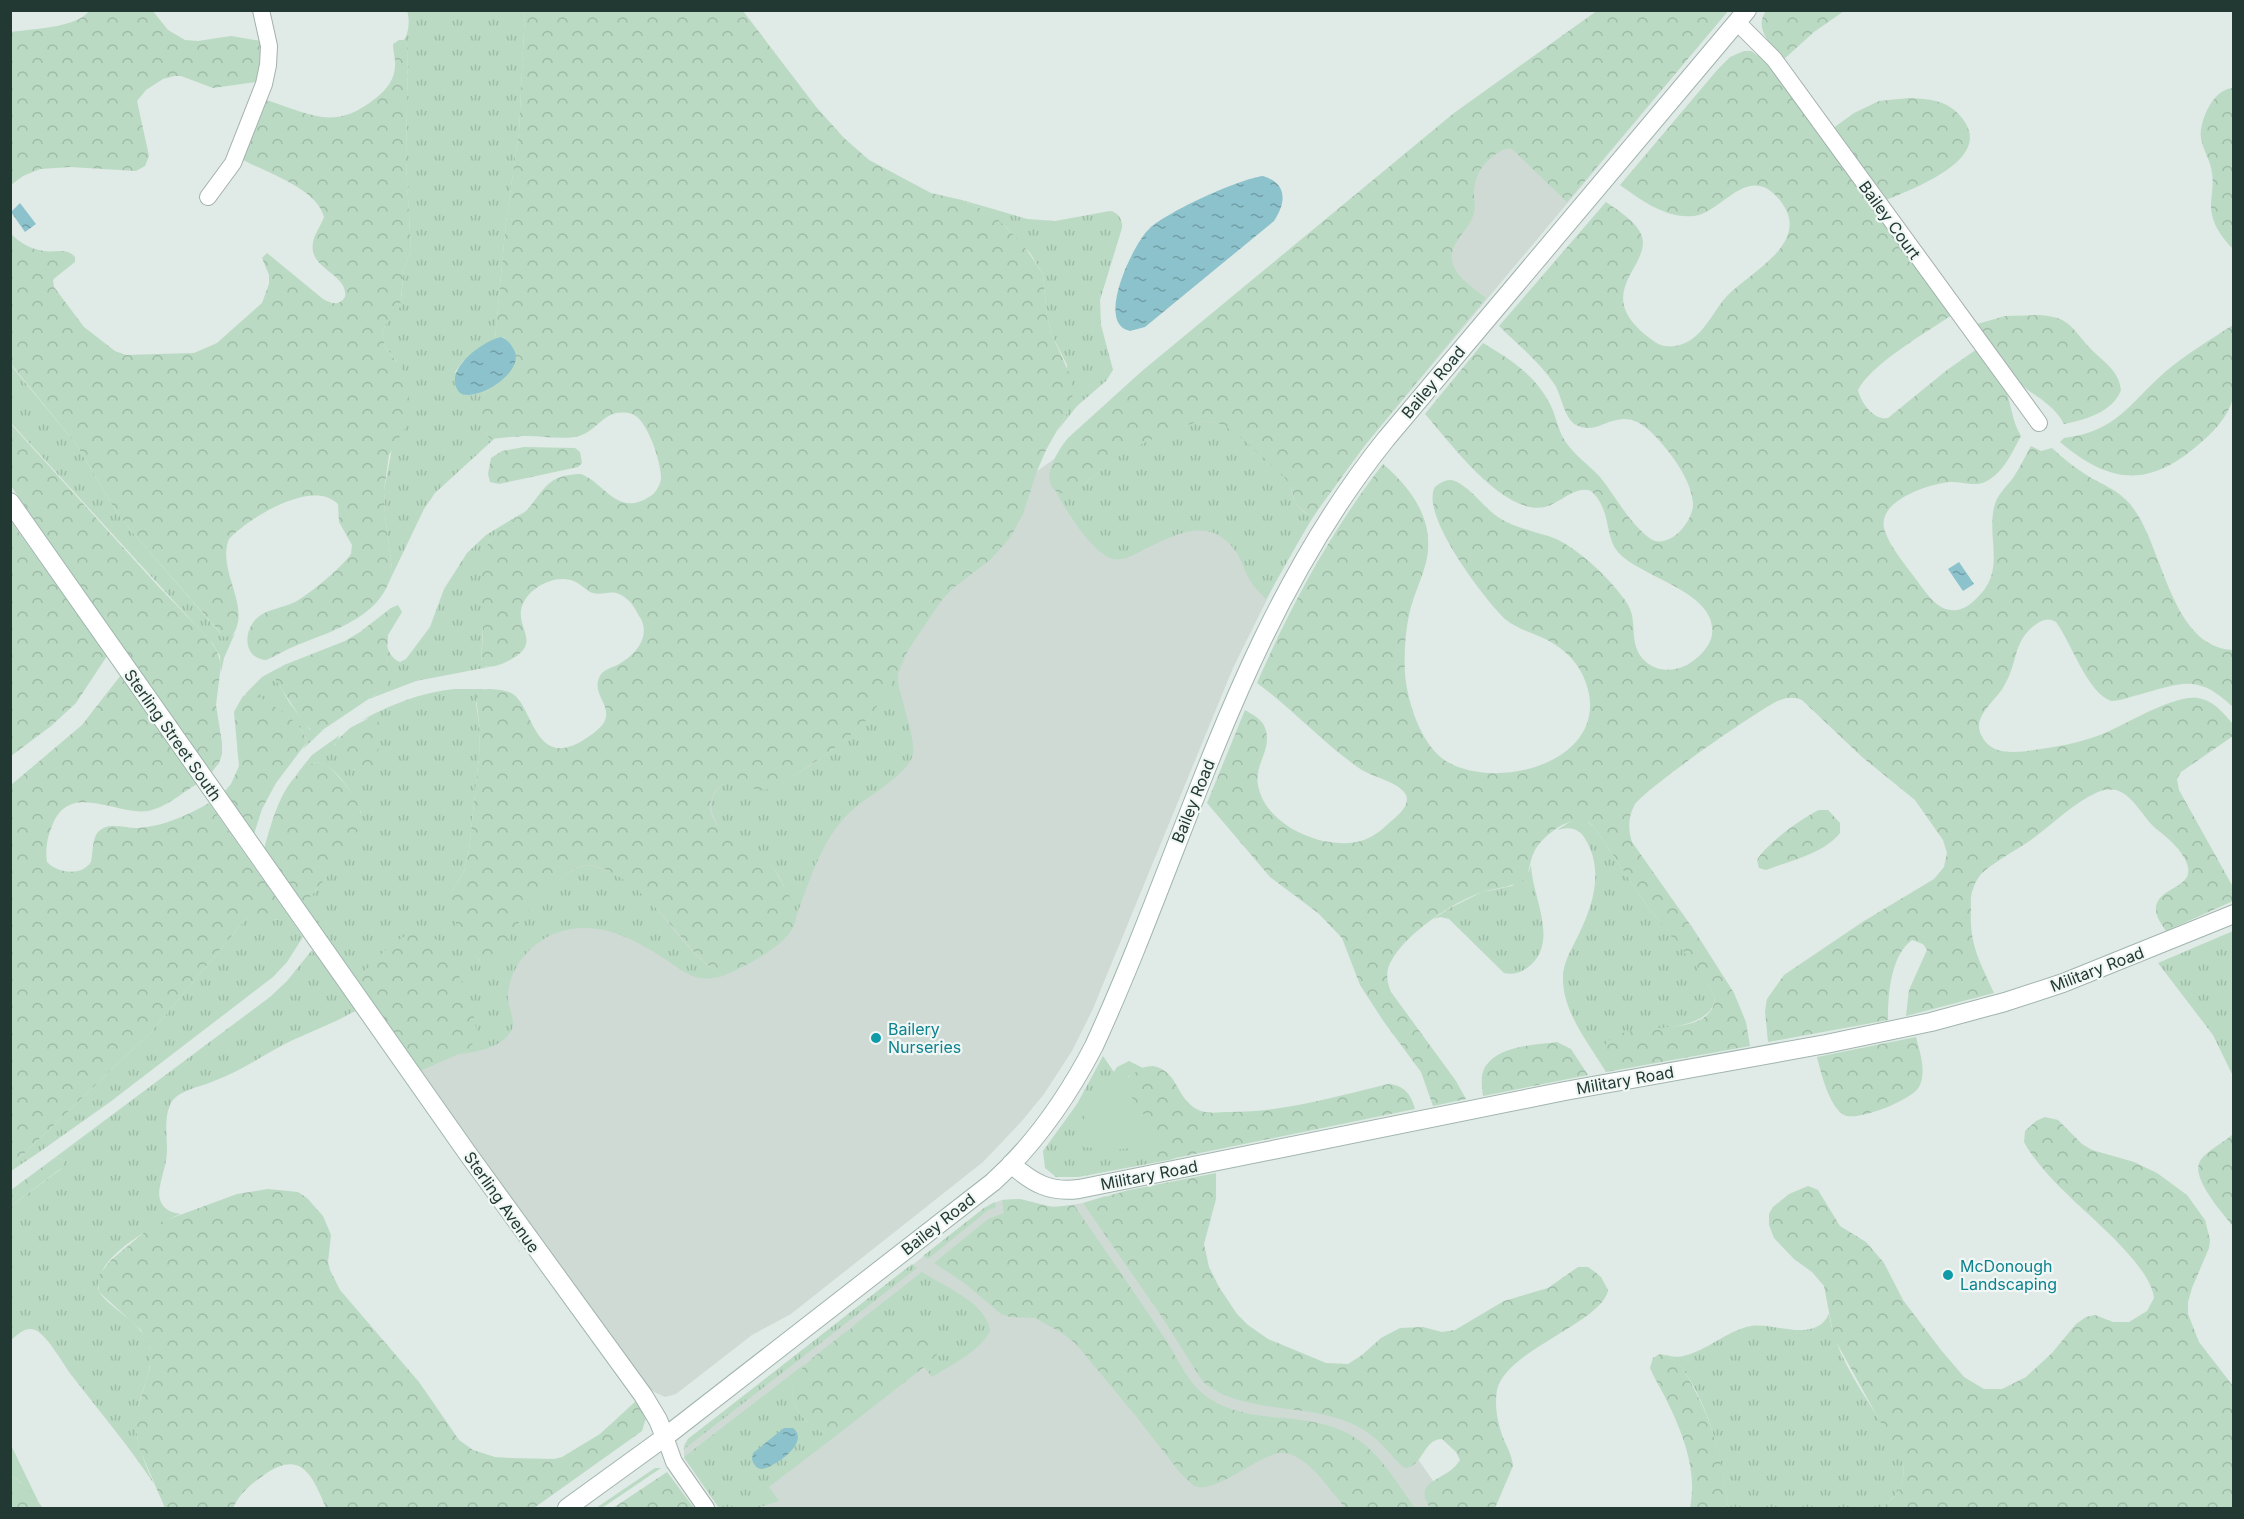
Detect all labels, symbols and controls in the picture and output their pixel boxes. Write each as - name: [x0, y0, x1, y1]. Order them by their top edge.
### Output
- street label: Bailey Court: [1855, 177, 1925, 263]
- street label: Bailey Road: [1397, 342, 1469, 422]
- street label: Sterling Street South: [120, 665, 226, 805]
- street label: Bailey Road: [1167, 756, 1219, 846]
- street label: Military Road: [2047, 942, 2147, 996]
- place label: Bailery Nurseries: [888, 1019, 961, 1057]
- marker: Bailery Nurseries: [869, 1031, 883, 1045]
- street label: Military Road: [1575, 1062, 1675, 1098]
- street label: Sterling Avenue: [460, 1148, 544, 1256]
- street label: Military Road: [1099, 1156, 1199, 1194]
- street label: Bailey Road: [897, 1189, 979, 1259]
- place label: McDonough Landscaping: [1960, 1256, 2057, 1294]
- marker: McDonough Landscaping: [1941, 1268, 1955, 1282]

